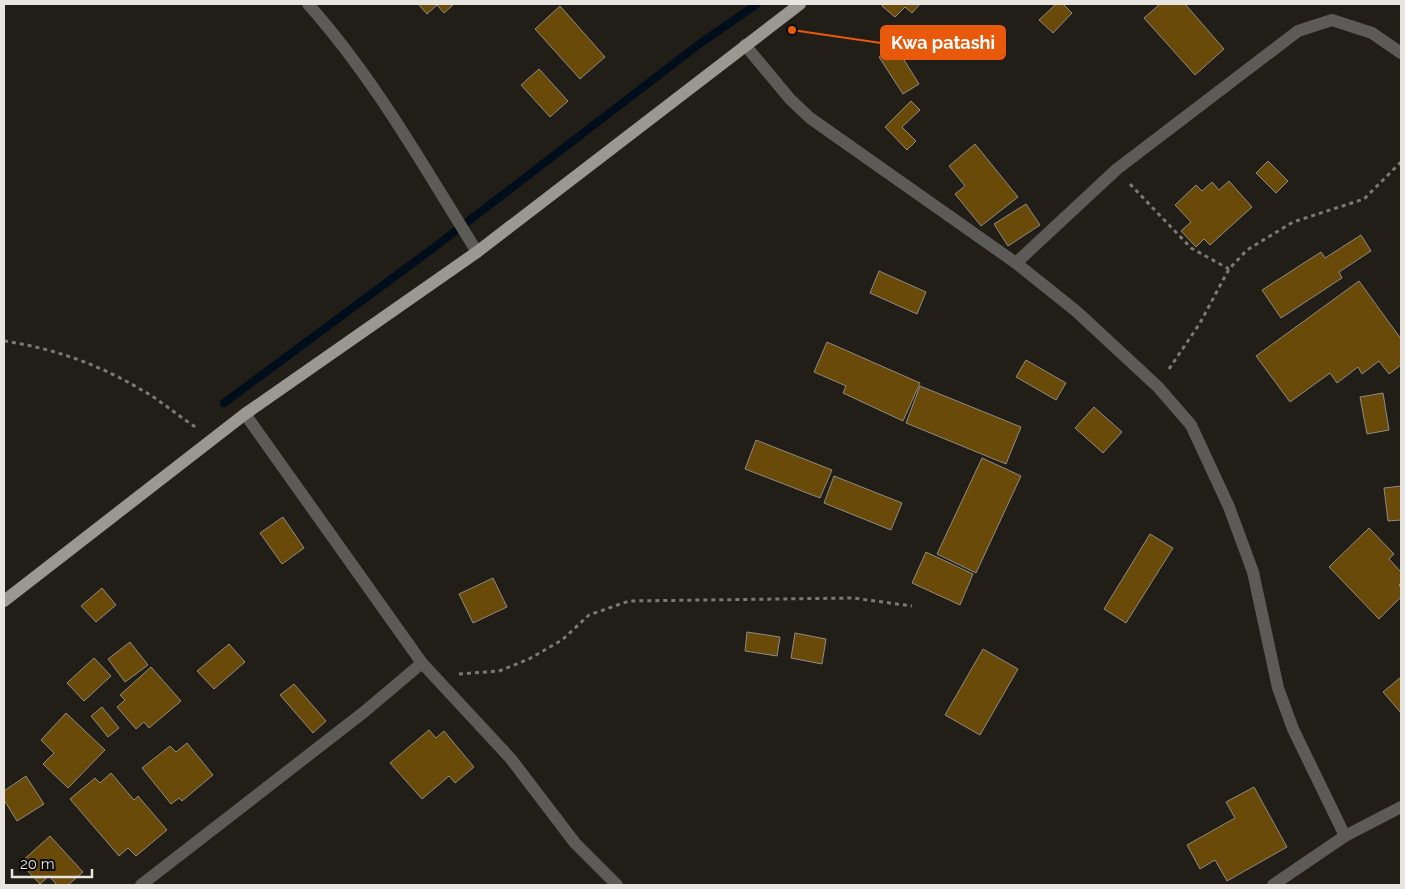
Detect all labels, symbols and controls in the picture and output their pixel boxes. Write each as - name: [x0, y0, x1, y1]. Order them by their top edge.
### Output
- callout: Kwa patashi: [881, 26, 1005, 59]
- text: Kwa patashi: [891, 32, 995, 53]
- scale bar: [12, 846, 92, 878]
- text: 20 m: [20, 855, 55, 873]

